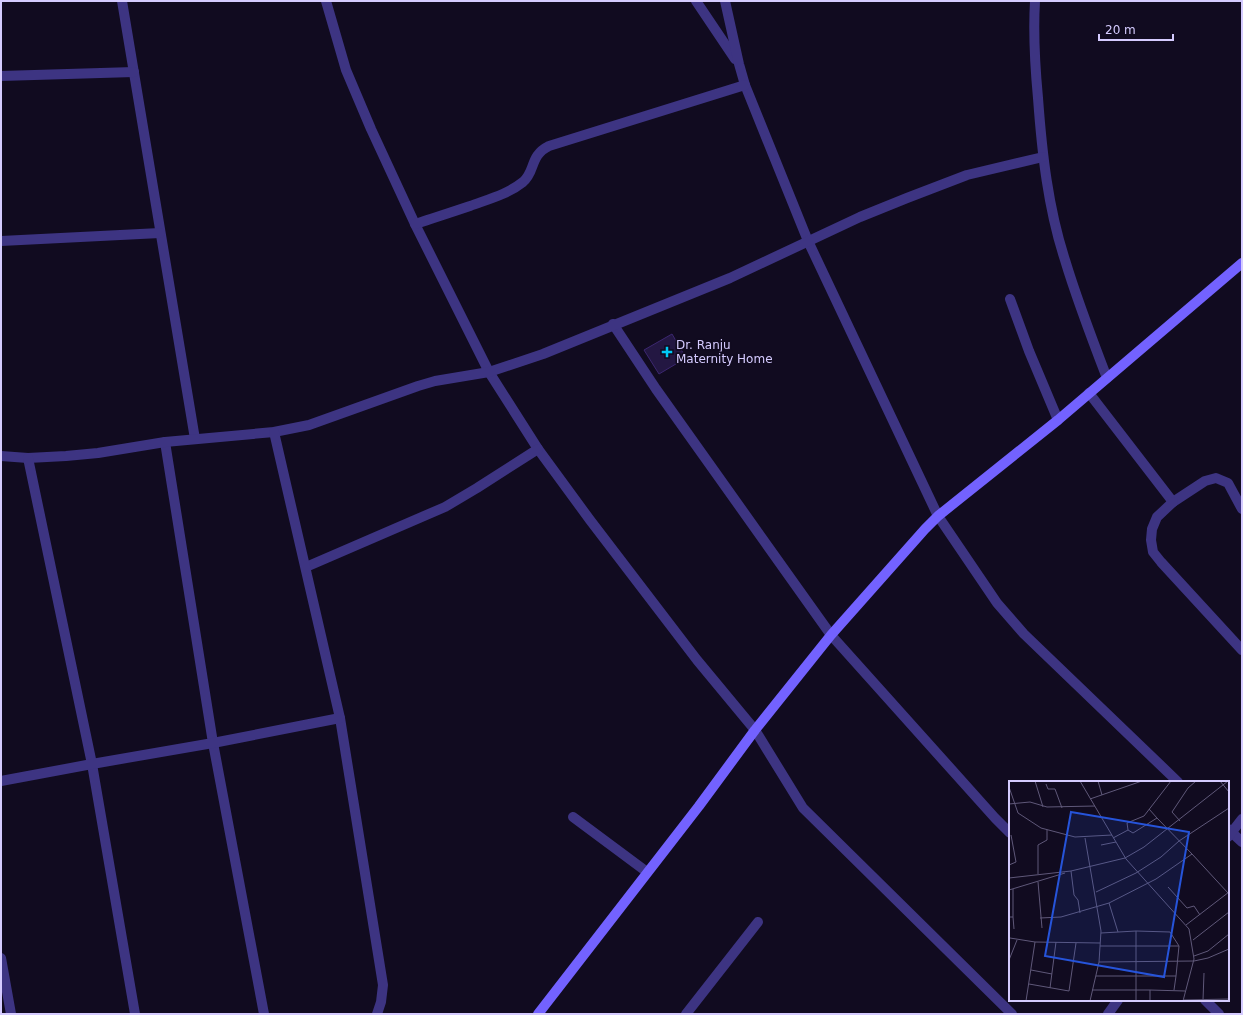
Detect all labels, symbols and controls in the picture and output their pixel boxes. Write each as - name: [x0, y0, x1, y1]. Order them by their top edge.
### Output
- scale bar: [1099, 16, 1173, 42]
- text: 20 m: [1105, 23, 1136, 37]
- place label: Dr. Ranju Maternity Home: [676, 338, 773, 366]
- marker: Dr. Ranju Maternity Home: [661, 346, 673, 358]
- inset map: [1009, 781, 1229, 1001]

